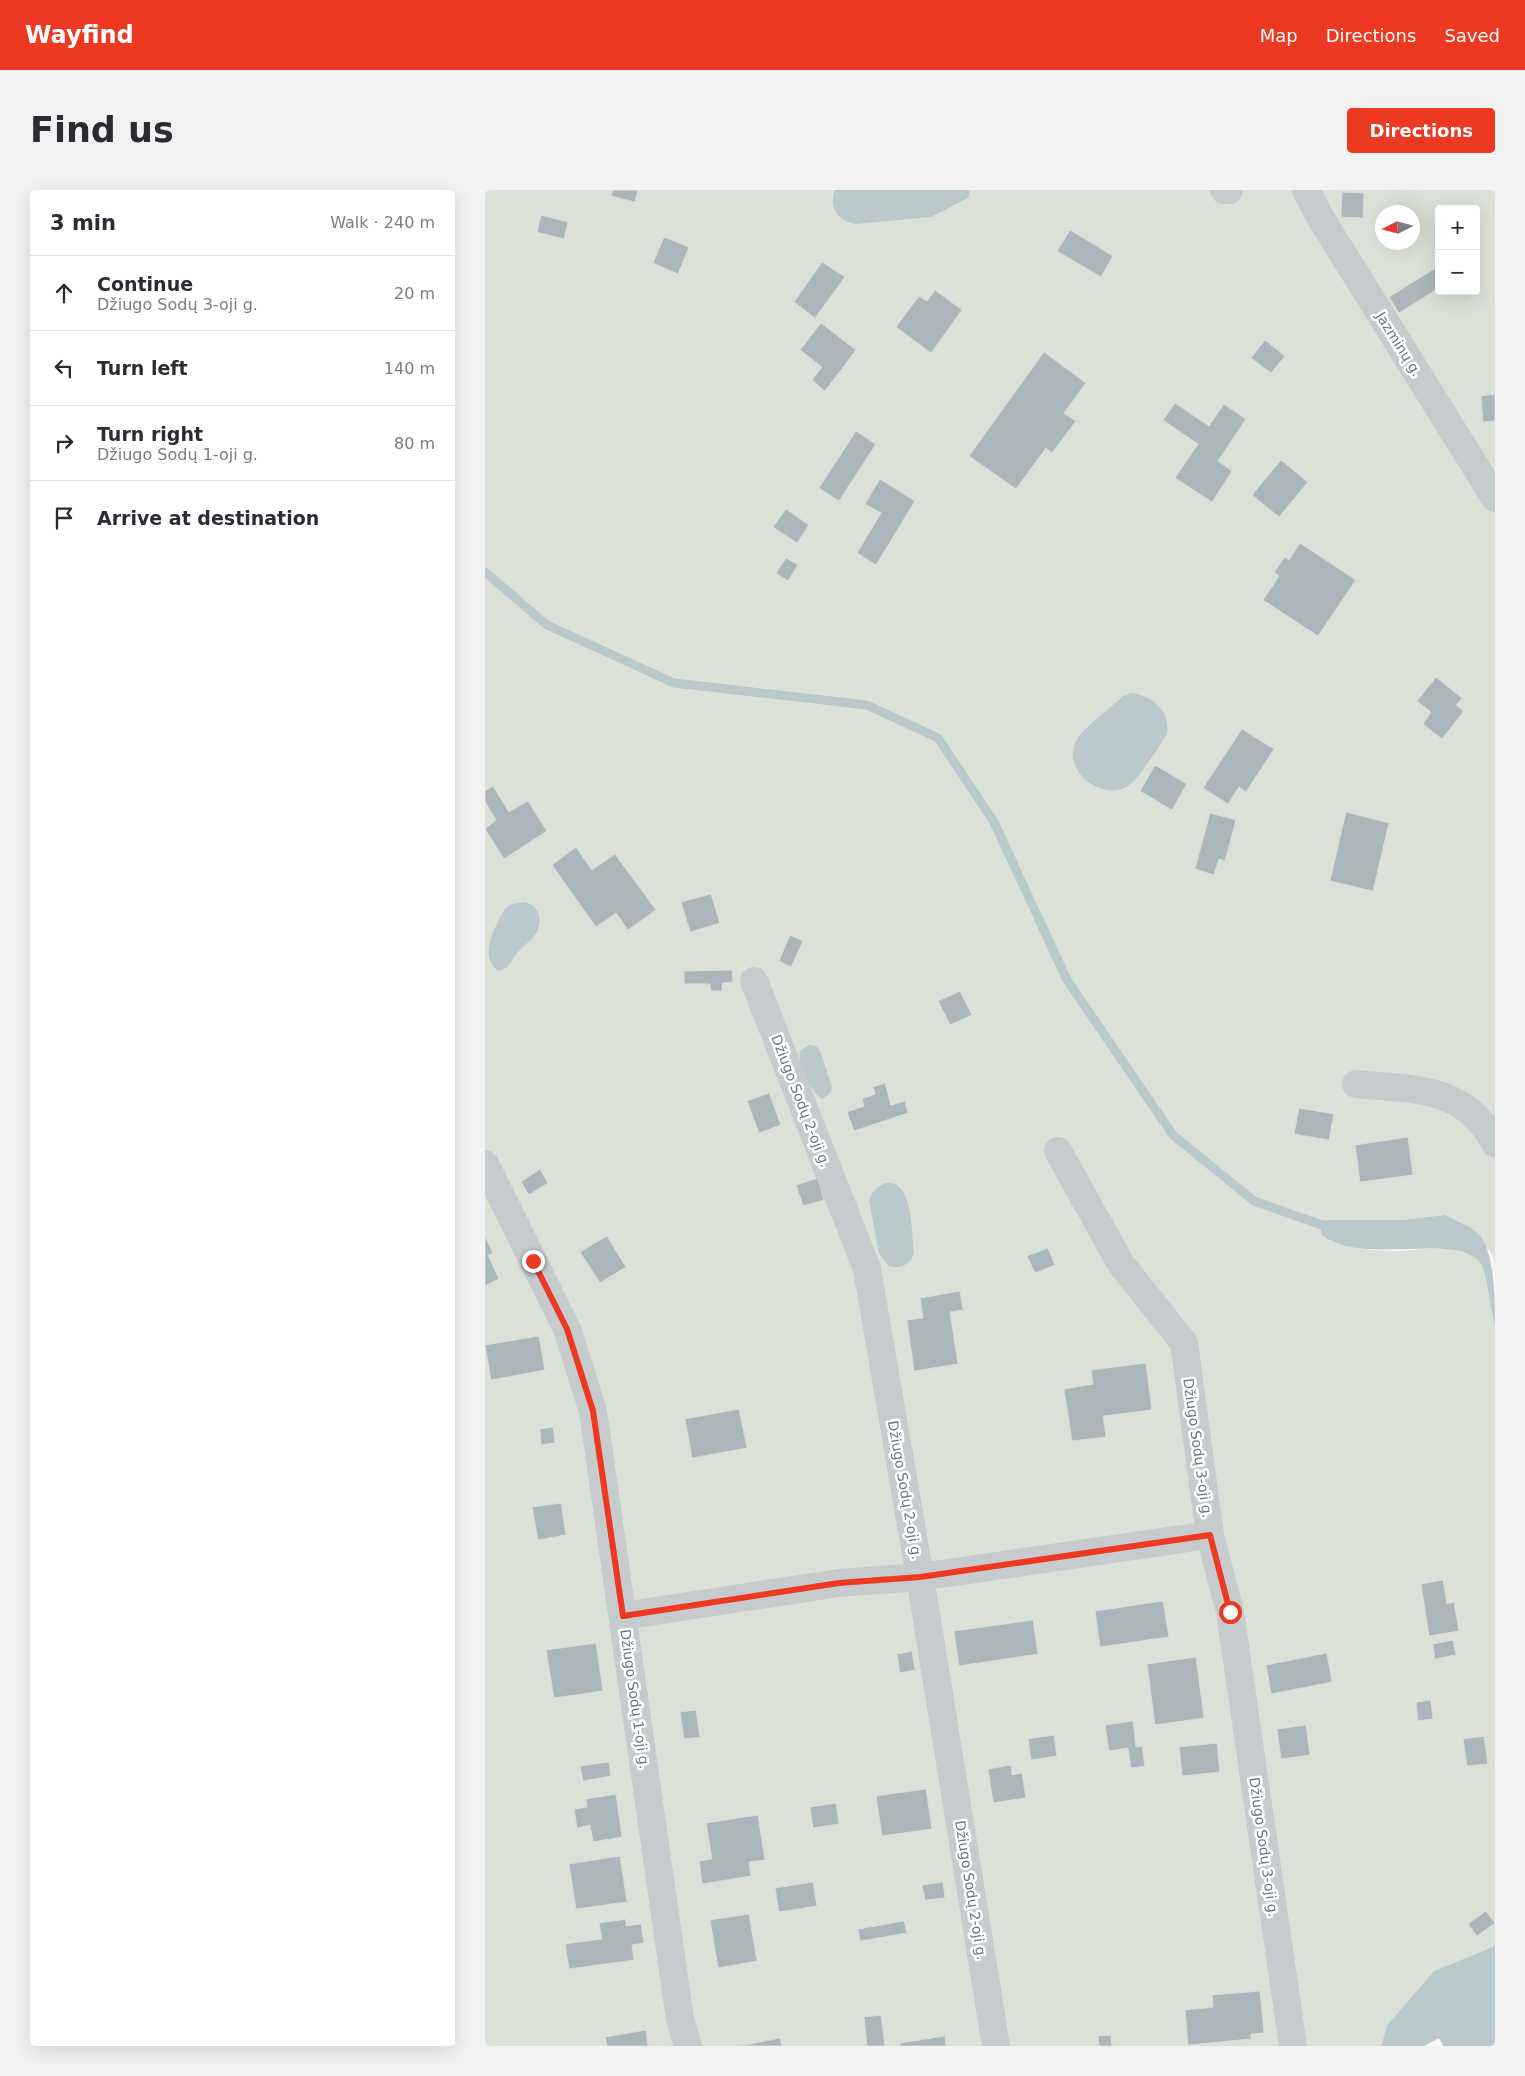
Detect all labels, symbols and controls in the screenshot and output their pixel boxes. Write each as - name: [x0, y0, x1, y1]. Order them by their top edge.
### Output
- text: Wayfind: [25, 21, 134, 49]
- text: Map: [1260, 25, 1298, 46]
- text: Directions: [1326, 25, 1416, 46]
- text: Saved: [1444, 25, 1500, 46]
- button: Directions: [1347, 108, 1495, 153]
- text: Find us: [30, 110, 174, 150]
- north arrow: [1375, 205, 1420, 250]
- map controls: [1435, 205, 1480, 295]
- button: +: [1435, 205, 1480, 250]
- text: 3 min: [50, 211, 116, 235]
- text: Walk · 240 m: [330, 213, 435, 232]
- button: −: [1435, 250, 1480, 295]
- text: Continue: [97, 273, 193, 295]
- icon: ahead: [50, 279, 78, 307]
- text: 20 m: [394, 284, 435, 303]
- text: Džiugo Sodų 3-oji g.: [97, 295, 258, 314]
- street label: Jazminų g.: [1372, 308, 1425, 379]
- icon: left: [50, 354, 78, 382]
- text: Turn left: [97, 357, 188, 379]
- text: 140 m: [384, 359, 435, 378]
- text: Turn right: [97, 423, 203, 445]
- icon: right: [50, 429, 78, 457]
- text: 80 m: [394, 434, 435, 453]
- text: Džiugo Sodų 1-oji g.: [97, 445, 258, 464]
- icon: arrive: [50, 504, 78, 532]
- text: Arrive at destination: [97, 507, 319, 529]
- street label: Džiugo Sodų 2-oji g.: [768, 1032, 834, 1170]
- route end: [522, 1250, 545, 1273]
- street label: Džiugo Sodų 3-oji g.: [1180, 1377, 1216, 1519]
- street label: Džiugo Sodų 2-oji g.: [885, 1419, 925, 1561]
- route start: [1219, 1601, 1242, 1624]
- street label: Džiugo Sodų 1-oji g.: [617, 1628, 653, 1770]
- street label: Džiugo Sodų 3-oji g.: [1246, 1776, 1282, 1918]
- street label: Džiugo Sodų 2-oji g.: [952, 1819, 990, 1961]

